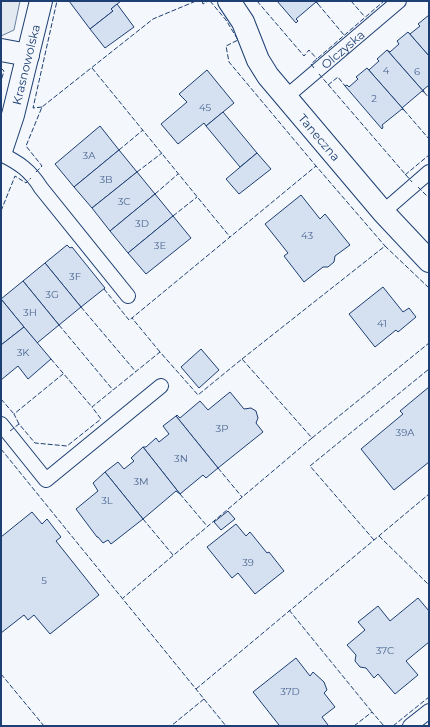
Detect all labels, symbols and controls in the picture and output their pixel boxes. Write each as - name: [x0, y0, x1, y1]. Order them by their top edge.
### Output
- street label: Krasnowolska: [8, 23, 43, 106]
- street label: Olczyska: [318, 26, 367, 72]
- house number: 4: [383, 64, 390, 77]
- house number: 6: [414, 65, 420, 78]
- house number: 2: [371, 92, 377, 105]
- house number: 45: [199, 101, 211, 114]
- street label: Taneczna: [296, 110, 344, 164]
- house number: 3A: [83, 149, 96, 162]
- house number: 3B: [99, 173, 113, 186]
- house number: 3C: [118, 195, 130, 208]
- house number: 3D: [135, 217, 149, 230]
- house number: 43: [301, 229, 313, 242]
- house number: 3E: [154, 239, 166, 252]
- house number: 3F: [69, 270, 81, 283]
- house number: 3G: [45, 288, 59, 301]
- house number: 3H: [23, 306, 37, 319]
- house number: 41: [377, 317, 387, 330]
- house number: 3K: [17, 346, 30, 359]
- house number: 3P: [216, 422, 228, 435]
- house number: 39A: [396, 426, 415, 439]
- house number: 3N: [174, 452, 188, 465]
- house number: 3M: [133, 475, 149, 488]
- house number: 3L: [101, 494, 113, 507]
- house number: 39: [242, 556, 254, 569]
- house number: 5: [41, 574, 47, 587]
- house number: 37C: [376, 644, 394, 657]
- house number: 37D: [280, 685, 300, 698]

